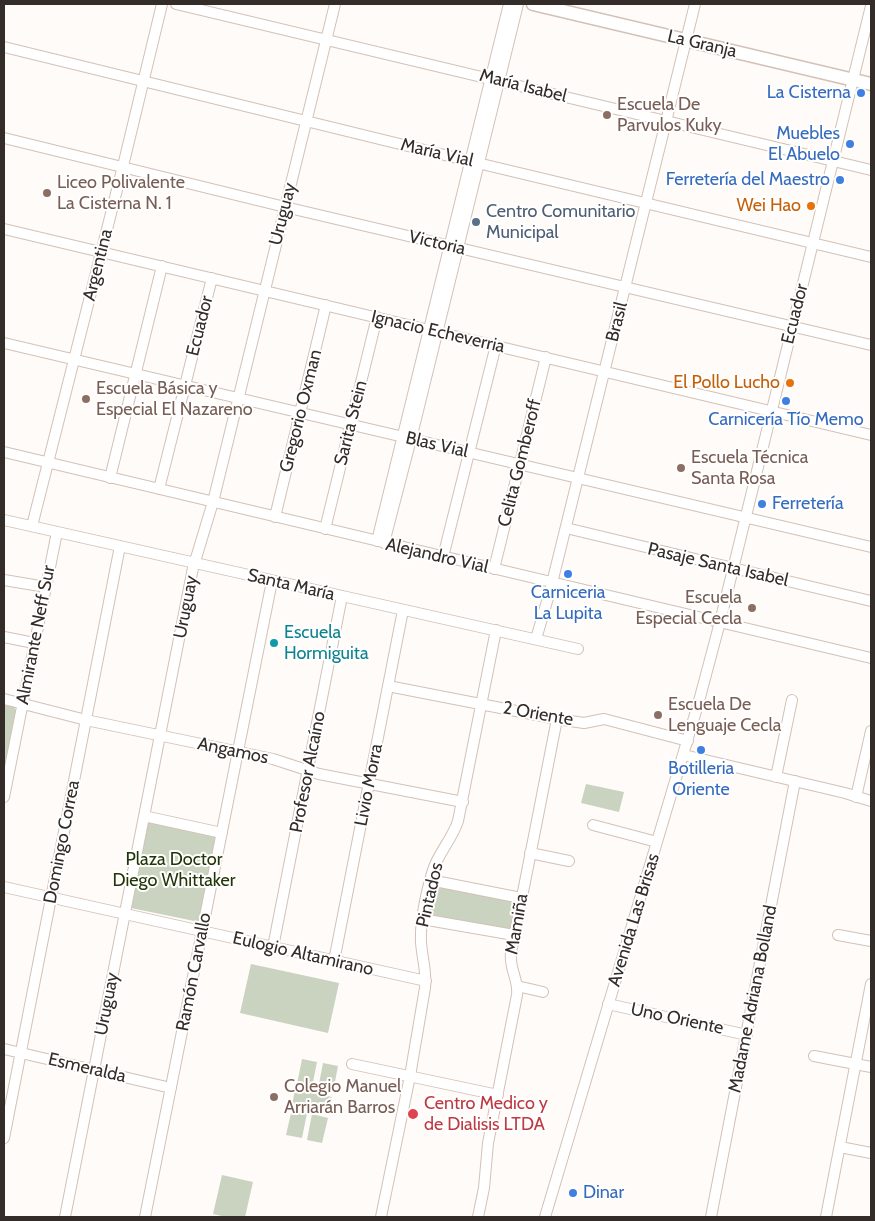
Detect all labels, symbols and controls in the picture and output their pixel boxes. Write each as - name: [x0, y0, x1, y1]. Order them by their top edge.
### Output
- street label: La Granja: [665, 26, 739, 62]
- street label: María Isabel: [477, 65, 569, 107]
- place label: La Cisterna: [767, 82, 851, 104]
- marker: La Cisterna: [855, 87, 867, 99]
- place label: Escuela De Parvulos Kuky: [617, 94, 722, 136]
- marker: Escuela De Parvulos Kuky: [601, 109, 613, 121]
- place label: Muebles El Abuelo: [768, 123, 840, 166]
- street label: María Vial: [399, 134, 475, 172]
- marker: Muebles El Abuelo: [844, 138, 856, 150]
- place label: Ferretería del Maestro: [666, 169, 830, 191]
- place label: Liceo Polivalente La Cisterna N. 1: [57, 172, 185, 214]
- marker: Ferretería del Maestro: [834, 174, 846, 186]
- street label: Uruguay: [265, 181, 301, 247]
- marker: Liceo Polivalente La Cisterna N. 1: [41, 187, 53, 199]
- place label: Wei Hao: [737, 195, 801, 217]
- marker: Wei Hao: [805, 200, 817, 212]
- place label: Centro Comunitario Municipal: [486, 201, 635, 243]
- marker: Centro Comunitario Municipal: [470, 216, 482, 228]
- street label: Victoria: [406, 226, 468, 260]
- street label: Argentina: [79, 227, 117, 303]
- street label: Ecuador: [777, 282, 813, 346]
- street label: Ecuador: [182, 294, 218, 358]
- street label: Brasil: [602, 300, 632, 344]
- street label: Ignacio Echeverria: [369, 306, 507, 358]
- street label: Gregorio Oxman: [275, 347, 327, 475]
- place label: El Pollo Lucho: [673, 372, 780, 394]
- marker: El Pollo Lucho: [784, 377, 796, 389]
- place label: Escuela Básica y Especial El Nazareno: [96, 378, 253, 420]
- street label: Sarita Stein: [330, 378, 372, 468]
- marker: Escuela Básica y Especial El Nazareno: [80, 393, 92, 405]
- marker: Carnicería Tío Memo: [780, 395, 792, 407]
- street label: Celita Gomberoff: [494, 397, 546, 529]
- place label: Carnicería Tío Memo: [708, 409, 864, 431]
- street label: Blas Vial: [404, 427, 470, 463]
- place label: Escuela Técnica Santa Rosa: [691, 447, 808, 489]
- marker: Escuela Técnica Santa Rosa: [675, 462, 687, 474]
- place label: Ferretería: [772, 493, 844, 515]
- marker: Ferretería: [756, 498, 768, 510]
- street label: Alejandro Vial: [384, 534, 490, 578]
- street label: Pasaje Santa Isabel: [646, 538, 790, 592]
- street label: Almirante Neff Sur: [12, 564, 60, 706]
- street label: Santa María: [245, 564, 337, 606]
- marker: Carniceria La Lupita: [562, 568, 574, 580]
- street label: Uruguay: [169, 574, 203, 640]
- place label: Carniceria La Lupita: [531, 582, 605, 624]
- place label: Escuela Especial Cecla: [635, 587, 742, 630]
- marker: Escuela Especial Cecla: [746, 602, 758, 614]
- place label: Escuela Hormiguita: [284, 622, 369, 664]
- marker: Escuela Hormiguita: [268, 637, 280, 649]
- place label: Escuela De Lenguaje Cecla: [668, 694, 781, 736]
- street label: 2 Oriente: [501, 697, 575, 731]
- street label: Profesor Alcaíno: [286, 709, 330, 835]
- marker: Escuela De Lenguaje Cecla: [652, 709, 664, 721]
- street label: Angamos: [196, 733, 270, 769]
- street label: Livio Morra: [350, 742, 388, 828]
- marker: Botilleria Oriente: [695, 744, 707, 756]
- place label: Botilleria Oriente: [668, 758, 734, 801]
- street label: Domingo Correa: [39, 778, 85, 906]
- park label: Plaza Doctor Diego Whittaker: [113, 849, 235, 892]
- street label: Avenida Las Brisas: [604, 851, 664, 989]
- street label: Pintados: [412, 860, 448, 930]
- street label: Mamiña: [501, 892, 533, 956]
- street label: Madame Adriana Bolland: [724, 903, 782, 1095]
- street label: Ramón Carvallo: [172, 911, 216, 1033]
- street label: Eulogio Altamirano: [231, 927, 375, 981]
- street label: Uruguay: [90, 971, 124, 1037]
- street label: Uno Oriente: [629, 999, 725, 1039]
- street label: Esmeralda: [46, 1049, 128, 1087]
- place label: Colegio Manuel Arriarán Barros: [284, 1076, 401, 1118]
- marker: Colegio Manuel Arriarán Barros: [268, 1091, 280, 1103]
- place label: Centro Medico y de Dialisis LTDA: [424, 1093, 548, 1136]
- marker: Centro Medico y de Dialisis LTDA: [406, 1107, 420, 1121]
- place label: Dinar: [583, 1182, 624, 1204]
- marker: Dinar: [567, 1187, 579, 1199]

